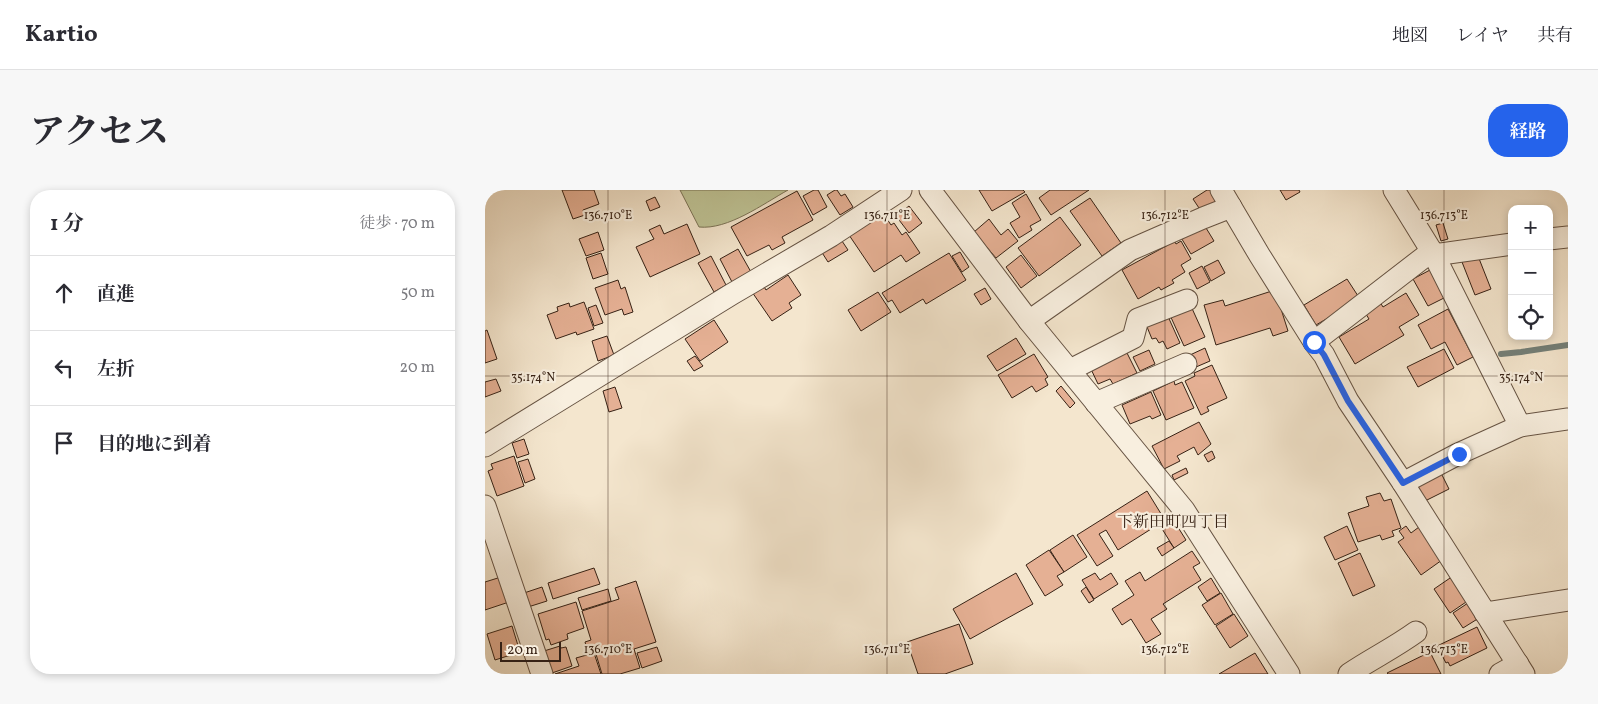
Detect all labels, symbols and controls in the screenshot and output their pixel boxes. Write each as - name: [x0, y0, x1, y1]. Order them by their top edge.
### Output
- text: Kartio: [25, 18, 98, 52]
- text: 地図: [1392, 24, 1428, 49]
- text: レイヤ: [1456, 24, 1509, 49]
- text: 共有: [1537, 24, 1573, 49]
- button: 経路: [1488, 104, 1568, 157]
- text: アクセス: [30, 110, 169, 158]
- map controls: [1508, 205, 1553, 340]
- button: +: [1508, 205, 1553, 250]
- text: 136.710°E: [584, 208, 632, 224]
- text: 136.711°E: [864, 208, 910, 224]
- text: 136.712°E: [1141, 208, 1189, 224]
- text: 136.713°E: [1420, 208, 1468, 224]
- text: 1 分: [50, 210, 84, 239]
- text: 徒歩 · 70 m: [359, 213, 435, 235]
- button: −: [1508, 250, 1553, 295]
- icon: ahead: [50, 279, 78, 307]
- text: 直進: [97, 282, 135, 308]
- text: 50 m: [401, 282, 435, 304]
- button: locate: [1508, 295, 1553, 340]
- route start: [1303, 331, 1326, 354]
- icon: left: [50, 354, 78, 382]
- text: 左折: [97, 357, 135, 383]
- text: 20 m: [400, 357, 435, 379]
- text: 35.174°N: [511, 370, 555, 386]
- text: 35.174°N: [1499, 370, 1543, 386]
- icon: arrive: [50, 429, 78, 457]
- text: 目的地に到着: [97, 432, 211, 458]
- route end: [1448, 443, 1471, 466]
- district label: 下新田町四丁目: [1117, 512, 1229, 534]
- scale bar: [500, 639, 561, 662]
- text: 20 m: [507, 641, 538, 660]
- text: 136.710°E: [584, 642, 632, 658]
- text: 136.711°E: [864, 642, 910, 658]
- text: 136.712°E: [1141, 642, 1189, 658]
- text: 136.713°E: [1420, 642, 1468, 658]

